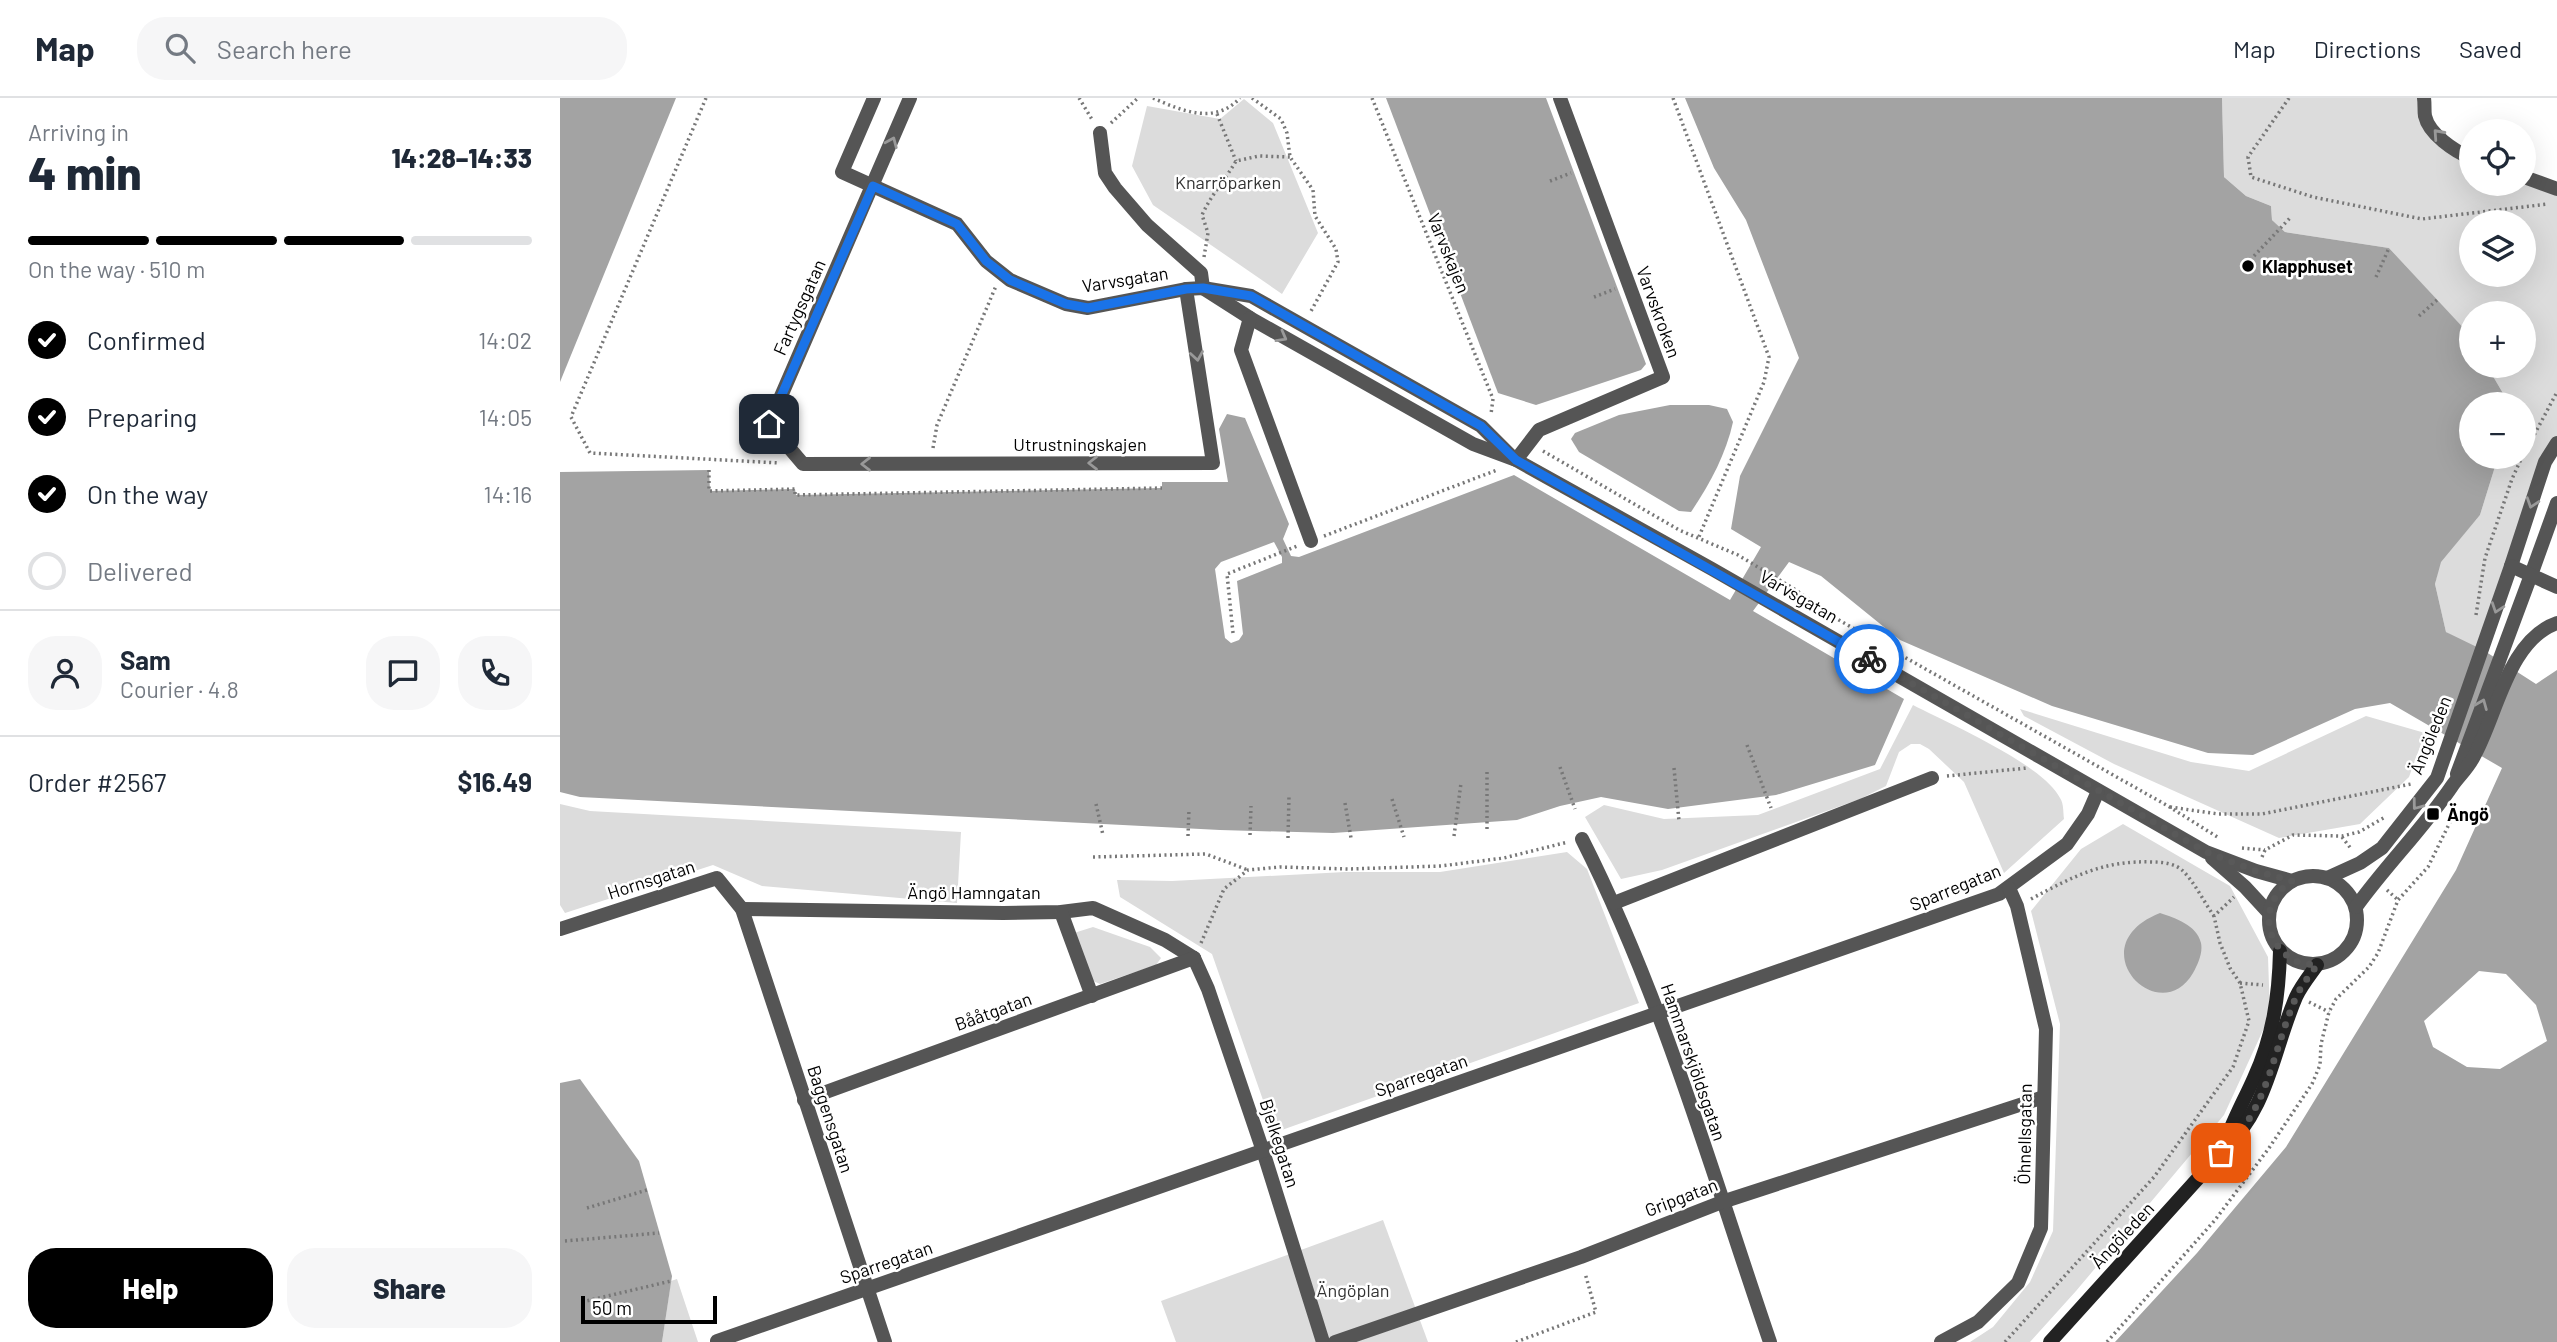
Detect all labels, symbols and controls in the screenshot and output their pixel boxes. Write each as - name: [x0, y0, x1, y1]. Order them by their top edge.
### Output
- search box: [137, 17, 627, 80]
- text: Map: [35, 28, 95, 68]
- icon: search: [161, 29, 199, 67]
- text: Search here: [217, 33, 352, 64]
- text: Map: [2233, 34, 2276, 63]
- text: Directions: [2314, 34, 2421, 63]
- text: Saved: [2459, 34, 2522, 63]
- text: Arriving in: [28, 118, 129, 146]
- map controls: [2459, 119, 2536, 469]
- button: locate: [2459, 119, 2536, 196]
- one-way arrow: [2434, 129, 2446, 142]
- one-way arrow: [883, 137, 897, 149]
- text: 14:28–14:33: [392, 142, 532, 173]
- text: 4 min: [28, 144, 142, 199]
- park label: Knarröparken: [1175, 171, 1281, 193]
- street label: Varvskajen: [1423, 210, 1475, 296]
- button: layers: [2459, 210, 2536, 287]
- text: On the way · 510 m: [28, 255, 205, 283]
- place label: Klapphuset: [2262, 255, 2353, 277]
- street label: Fartygsgatan: [768, 256, 830, 358]
- marker: Klapphuset: [2240, 258, 2256, 274]
- street label: Varvsgatan: [1080, 261, 1170, 297]
- street label: Varvskroken: [1632, 263, 1686, 361]
- button: +: [2459, 301, 2536, 378]
- icon: check: [28, 321, 66, 359]
- text: Confirmed: [87, 324, 206, 355]
- text: 14:02: [478, 326, 532, 354]
- one-way arrow: [1275, 329, 1287, 342]
- one-way arrow: [1189, 350, 1204, 362]
- button: −: [2459, 392, 2536, 469]
- pin: [739, 394, 799, 454]
- icon: check: [28, 398, 66, 436]
- text: Preparing: [87, 401, 197, 432]
- text: 14:05: [479, 403, 532, 431]
- icon: home: [750, 405, 788, 443]
- street label: Utrustningskajen: [1013, 433, 1147, 455]
- one-way arrow: [1088, 455, 1098, 471]
- one-way arrow: [860, 456, 871, 472]
- icon: check: [28, 475, 66, 513]
- text: On the way: [87, 478, 208, 509]
- text: 14:16: [484, 480, 532, 508]
- one-way arrow: [2525, 497, 2540, 509]
- text: Delivered: [87, 555, 193, 586]
- street label: Varvsgatan: [1756, 565, 1842, 627]
- one-way arrow: [2491, 601, 2505, 613]
- courier: [1834, 624, 1904, 694]
- button: person: [28, 636, 102, 710]
- button: chat: [366, 636, 440, 710]
- button: phone: [458, 636, 532, 710]
- icon: bike: [1850, 640, 1888, 678]
- text: Sam: [120, 644, 171, 675]
- text: Courier · 4.8: [120, 675, 239, 703]
- street label: Ängöleden: [2404, 693, 2456, 777]
- one-way arrow: [2474, 699, 2488, 711]
- text: Order #2567: [28, 766, 166, 797]
- text: $16.49: [457, 766, 532, 797]
- one-way arrow: [2413, 797, 2426, 809]
- place label: Ängö: [2447, 803, 2489, 825]
- marker: Ängö: [2425, 806, 2441, 822]
- street label: Hornsgatan: [604, 855, 698, 903]
- street label: Sparregatan: [1906, 859, 2004, 915]
- street label: Ängö Hamngatan: [907, 881, 1041, 903]
- street label: Hammarskjöldsgatan: [1657, 980, 1731, 1144]
- street label: Bååtgatan: [952, 987, 1034, 1035]
- street label: Sparregatan: [1372, 1049, 1470, 1101]
- street label: Baggensgatan: [803, 1062, 859, 1176]
- street label: Öhnellsgatan: [2012, 1083, 2036, 1185]
- street label: Bjelkegatan: [1255, 1096, 1305, 1190]
- pin: [2191, 1123, 2251, 1183]
- icon: bag: [2202, 1134, 2240, 1172]
- street label: Gripgatan: [1641, 1173, 1721, 1221]
- street label: Ängöleden: [2086, 1197, 2158, 1273]
- street label: Sparregatan: [837, 1236, 935, 1288]
- button: Help: [28, 1248, 273, 1328]
- button: Share: [287, 1248, 532, 1328]
- park label: Ängöplan: [1317, 1279, 1389, 1301]
- scale bar: [581, 1293, 718, 1325]
- text: 50 m: [592, 1296, 632, 1319]

